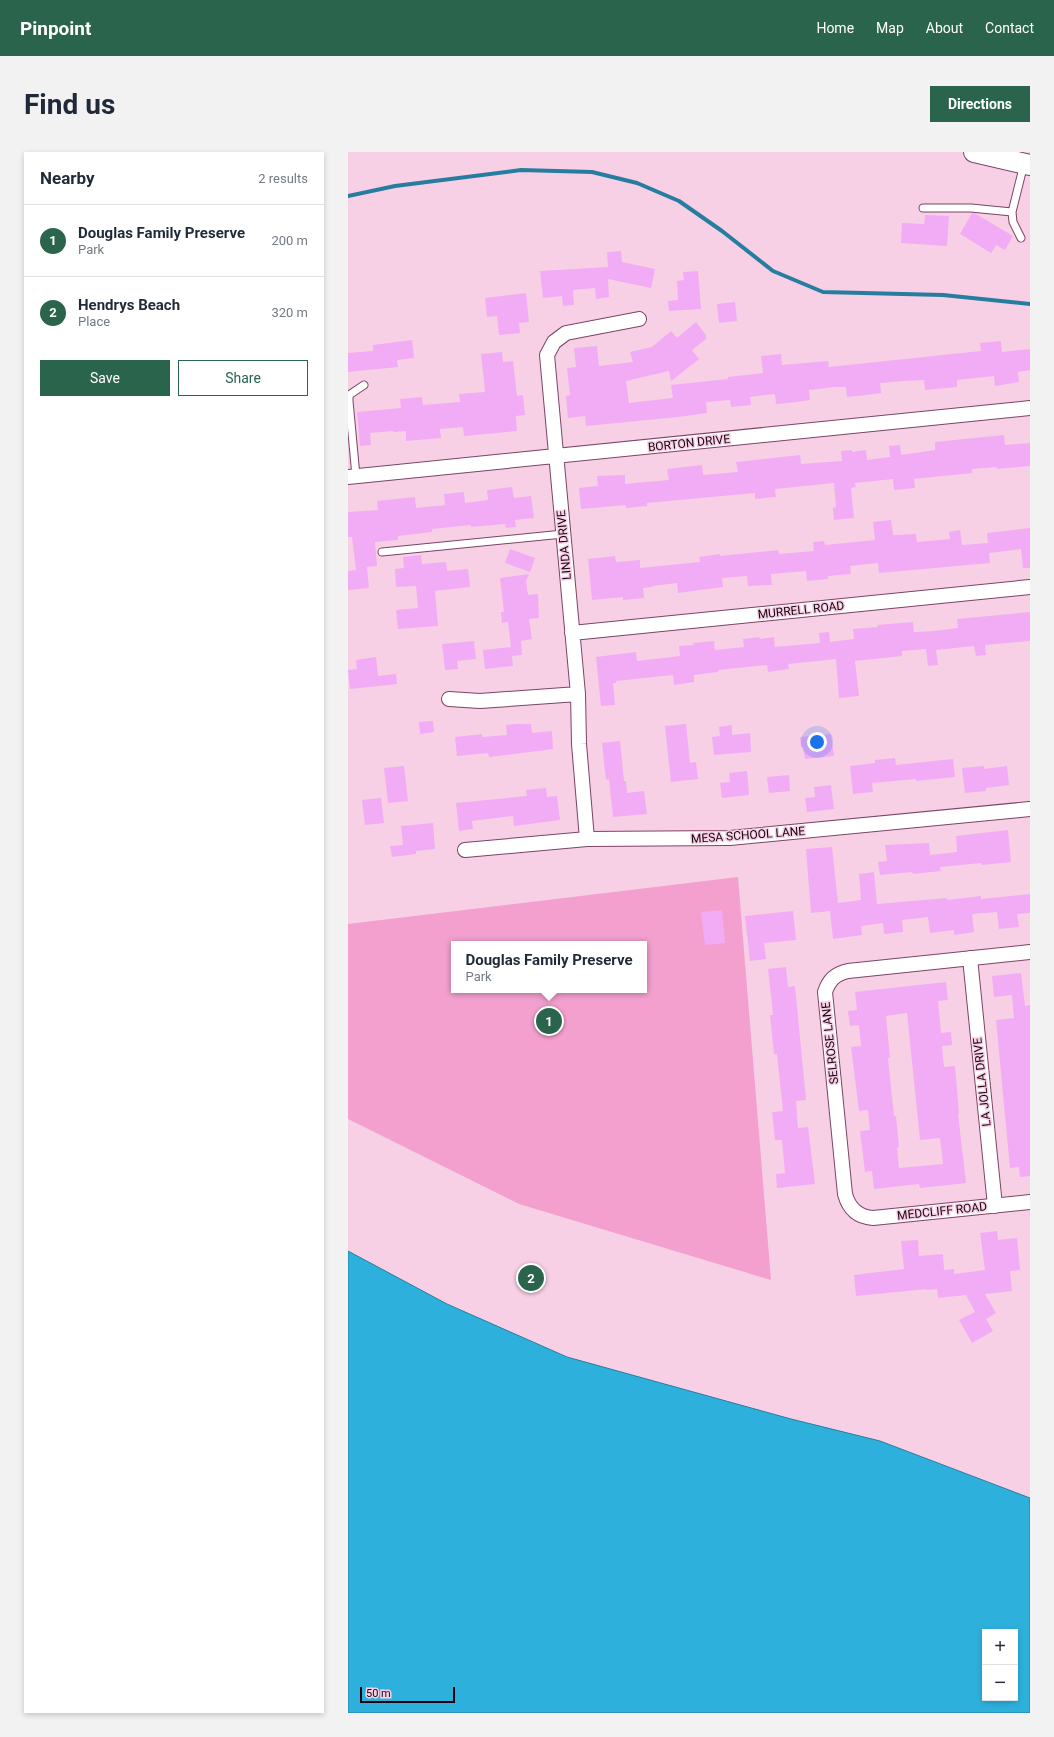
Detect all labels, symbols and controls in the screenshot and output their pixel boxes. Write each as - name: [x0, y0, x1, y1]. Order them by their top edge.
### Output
- text: Pinpoint: [20, 17, 91, 40]
- text: Home: [816, 20, 854, 36]
- text: Map: [876, 20, 904, 36]
- text: About: [926, 20, 963, 36]
- text: Contact: [985, 20, 1034, 36]
- button: Directions: [930, 86, 1030, 122]
- text: Find us: [24, 88, 115, 121]
- text: Nearby: [40, 168, 95, 188]
- text: 2 results: [258, 171, 308, 186]
- text: Douglas Family Preserve: [78, 224, 245, 242]
- text: 1: [49, 233, 57, 248]
- text: 200 m: [271, 233, 308, 248]
- text: Park: [78, 242, 104, 257]
- text: Hendrys Beach: [78, 296, 180, 314]
- text: 2: [49, 305, 57, 320]
- text: 320 m: [271, 305, 308, 320]
- text: Place: [78, 314, 110, 329]
- button: Save: [40, 360, 170, 396]
- button: Share: [178, 360, 308, 396]
- street label: BORTON DRIVE: [647, 432, 731, 454]
- street label: LINDA DRIVE: [554, 509, 574, 580]
- street label: MURRELL ROAD: [757, 598, 845, 622]
- your location: [807, 732, 827, 752]
- street label: MESA SCHOOL LANE: [690, 824, 806, 846]
- popup: [451, 941, 647, 993]
- text: Douglas Family Preserve: [466, 951, 633, 969]
- text: Park: [466, 969, 492, 984]
- street label: SELROSE LANE: [819, 1001, 841, 1085]
- pin: 1: [536, 1006, 562, 1036]
- street label: LA JOLLA DRIVE: [970, 1037, 994, 1127]
- street label: MEDCLIFF ROAD: [896, 1199, 988, 1223]
- pin: 2: [518, 1263, 544, 1293]
- map controls: [982, 1629, 1018, 1701]
- button: +: [982, 1629, 1018, 1665]
- button: −: [982, 1665, 1018, 1701]
- scale bar: [360, 1685, 455, 1704]
- text: 50 m: [366, 1687, 391, 1700]

